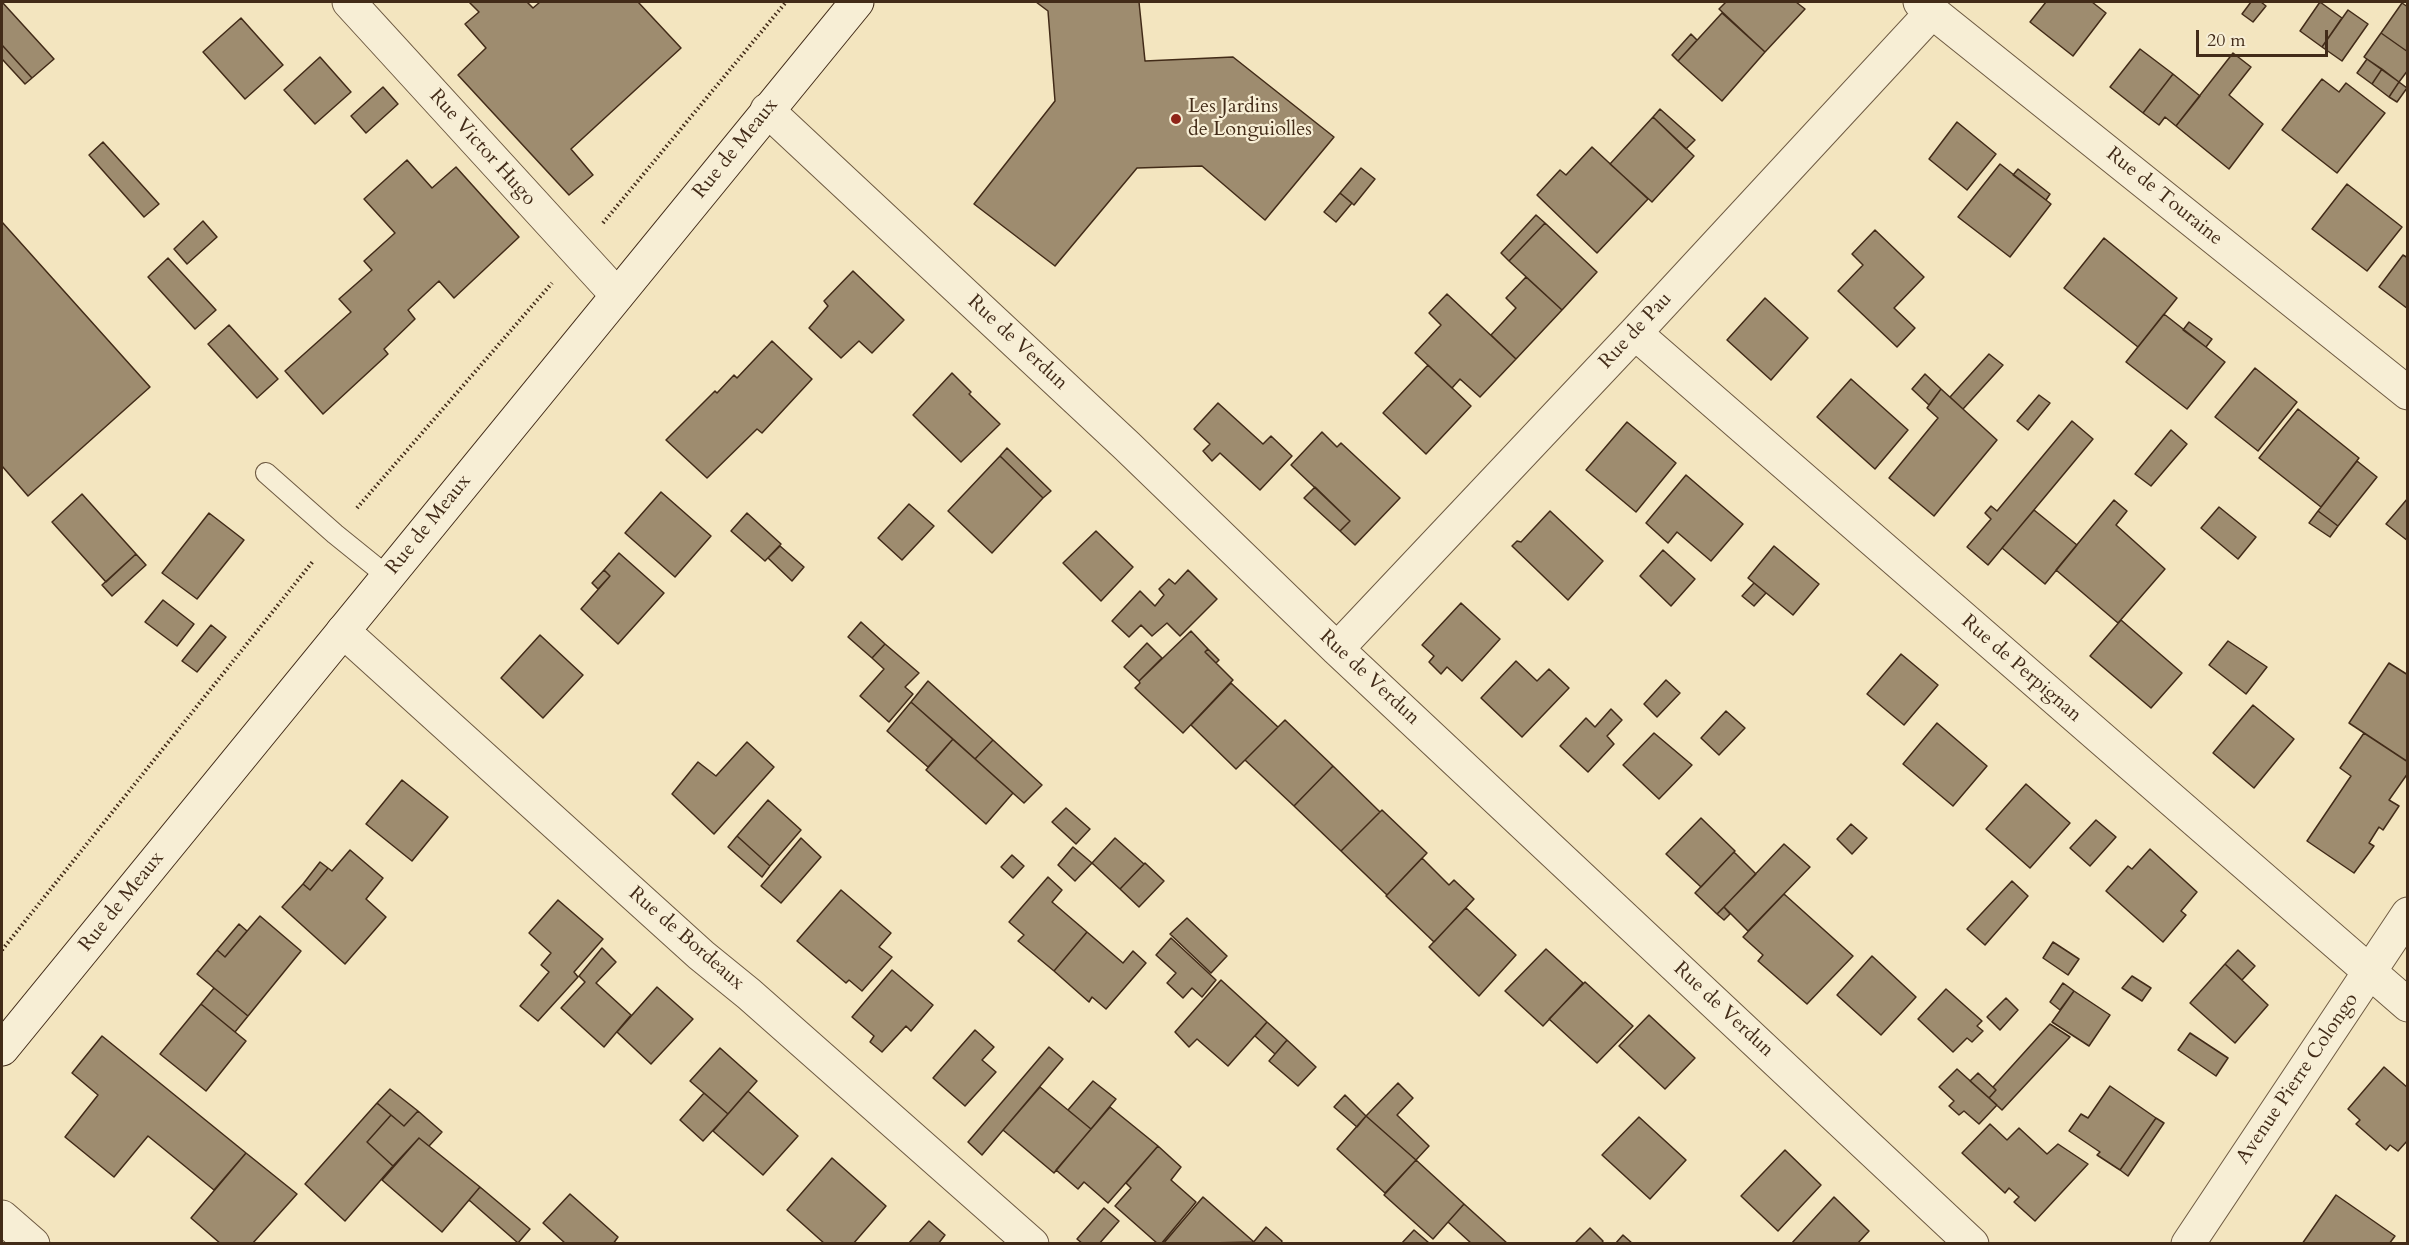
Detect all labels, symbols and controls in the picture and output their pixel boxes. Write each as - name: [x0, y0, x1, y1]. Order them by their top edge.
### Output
- scale bar: [2199, 18, 2331, 56]
- text: 20 m: [2207, 28, 2246, 53]
- street label: Rue Victor Hugo: [423, 85, 541, 211]
- street label: Rue de Meaux: [688, 94, 784, 204]
- place label: Les Jardins de Longuiolles: [1188, 95, 1312, 142]
- marker: Les Jardins de Longuiolles: [1169, 112, 1183, 126]
- street label: Rue de Touraine: [2101, 143, 2227, 251]
- street label: Rue de Pau: [1595, 288, 1677, 374]
- street label: Rue de Verdun: [962, 290, 1072, 396]
- street label: Rue de Meaux: [381, 470, 477, 580]
- street label: Rue de Perpignan: [1956, 610, 2086, 728]
- street label: Rue de Verdun: [1314, 625, 1424, 731]
- street label: Rue de Meaux: [74, 847, 170, 957]
- street label: Rue de Bordeaux: [623, 882, 749, 996]
- street label: Rue de Verdun: [1668, 957, 1778, 1063]
- street label: Avenue Pierre Colongo: [2232, 989, 2364, 1169]

